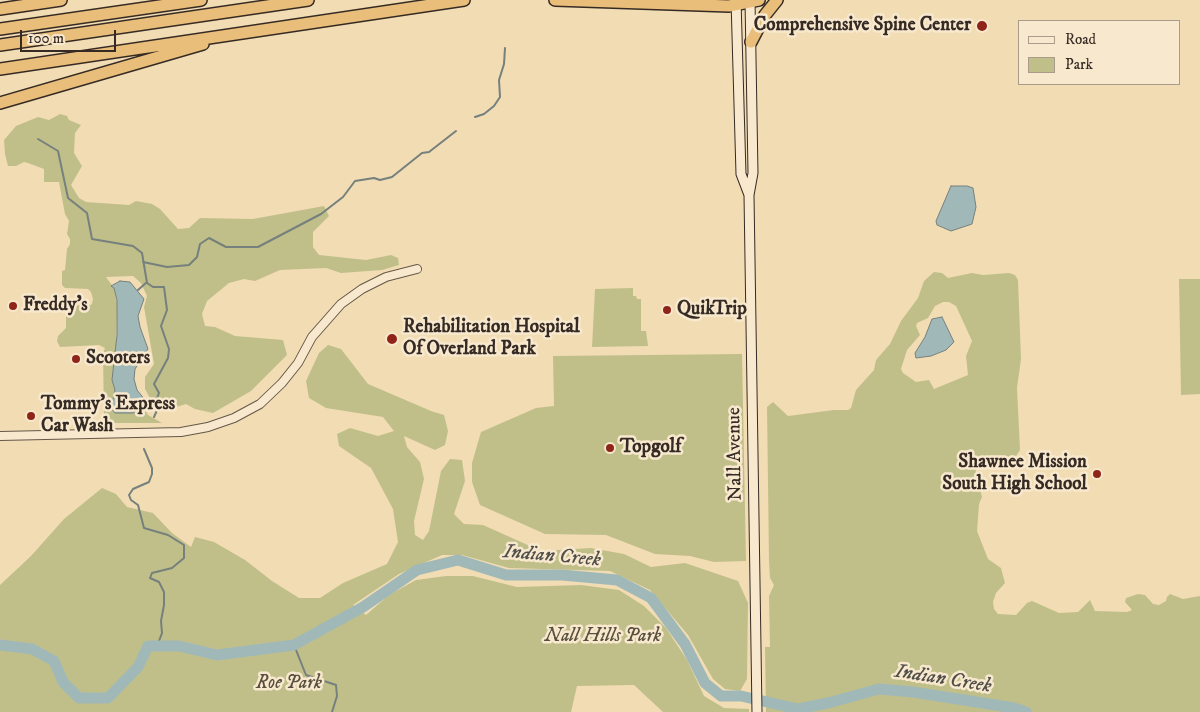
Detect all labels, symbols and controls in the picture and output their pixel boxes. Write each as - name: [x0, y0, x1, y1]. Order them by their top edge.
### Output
- place label: Comprehensive Spine Center: [754, 15, 971, 37]
- marker: Comprehensive Spine Center: [975, 19, 989, 33]
- scale bar: [22, 20, 119, 52]
- legend: [1018, 20, 1180, 85]
- text: 100 m: [28, 29, 64, 48]
- text: Road: [1065, 30, 1096, 49]
- text: Park: [1065, 55, 1093, 74]
- place label: Freddy's: [23, 295, 88, 317]
- place label: QuikTrip: [677, 299, 747, 321]
- marker: Freddy's: [7, 300, 19, 312]
- marker: QuikTrip: [661, 304, 673, 316]
- place label: Rehabilitation Hospital Of Overland Park: [403, 317, 580, 361]
- marker: Rehabilitation Hospital Of Overland Park: [385, 332, 399, 346]
- place label: Scooters: [86, 348, 150, 370]
- marker: Scooters: [70, 353, 82, 365]
- place label: Tommy's Express Car Wash: [41, 394, 175, 438]
- street label: Nall Avenue: [724, 407, 748, 501]
- marker: Tommy's Express Car Wash: [25, 410, 37, 422]
- place label: Topgolf: [620, 437, 681, 459]
- marker: Topgolf: [604, 442, 616, 454]
- place label: Shawnee Mission South High School: [942, 452, 1087, 496]
- marker: Shawnee Mission South High School: [1091, 468, 1103, 480]
- water label: Indian Creek: [502, 541, 602, 573]
- park label: Nall Hills Park: [545, 626, 661, 648]
- water label: Indian Creek: [893, 661, 993, 699]
- park label: Roe Park: [256, 673, 322, 695]

